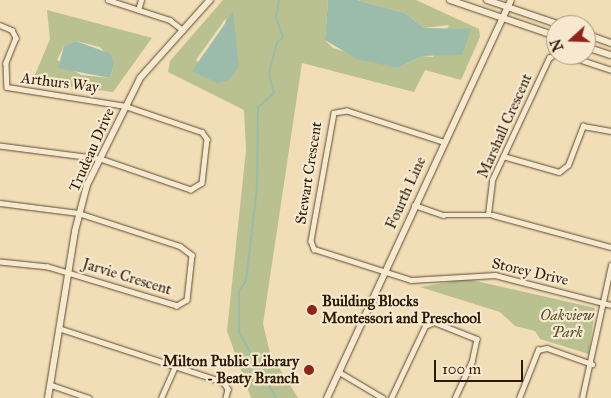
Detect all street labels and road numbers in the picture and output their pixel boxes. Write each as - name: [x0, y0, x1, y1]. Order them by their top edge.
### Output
- street label: Arthurs Way: [20, 69, 100, 97]
- street label: Marshall Crescent: [474, 71, 536, 181]
- street label: Trudeau Drive: [66, 105, 118, 195]
- street label: Stewart Crescent: [292, 120, 326, 226]
- street label: Fourth Line: [382, 154, 430, 232]
- street label: Storey Drive: [490, 254, 570, 290]
- street label: Jarvie Crescent: [80, 255, 174, 299]

